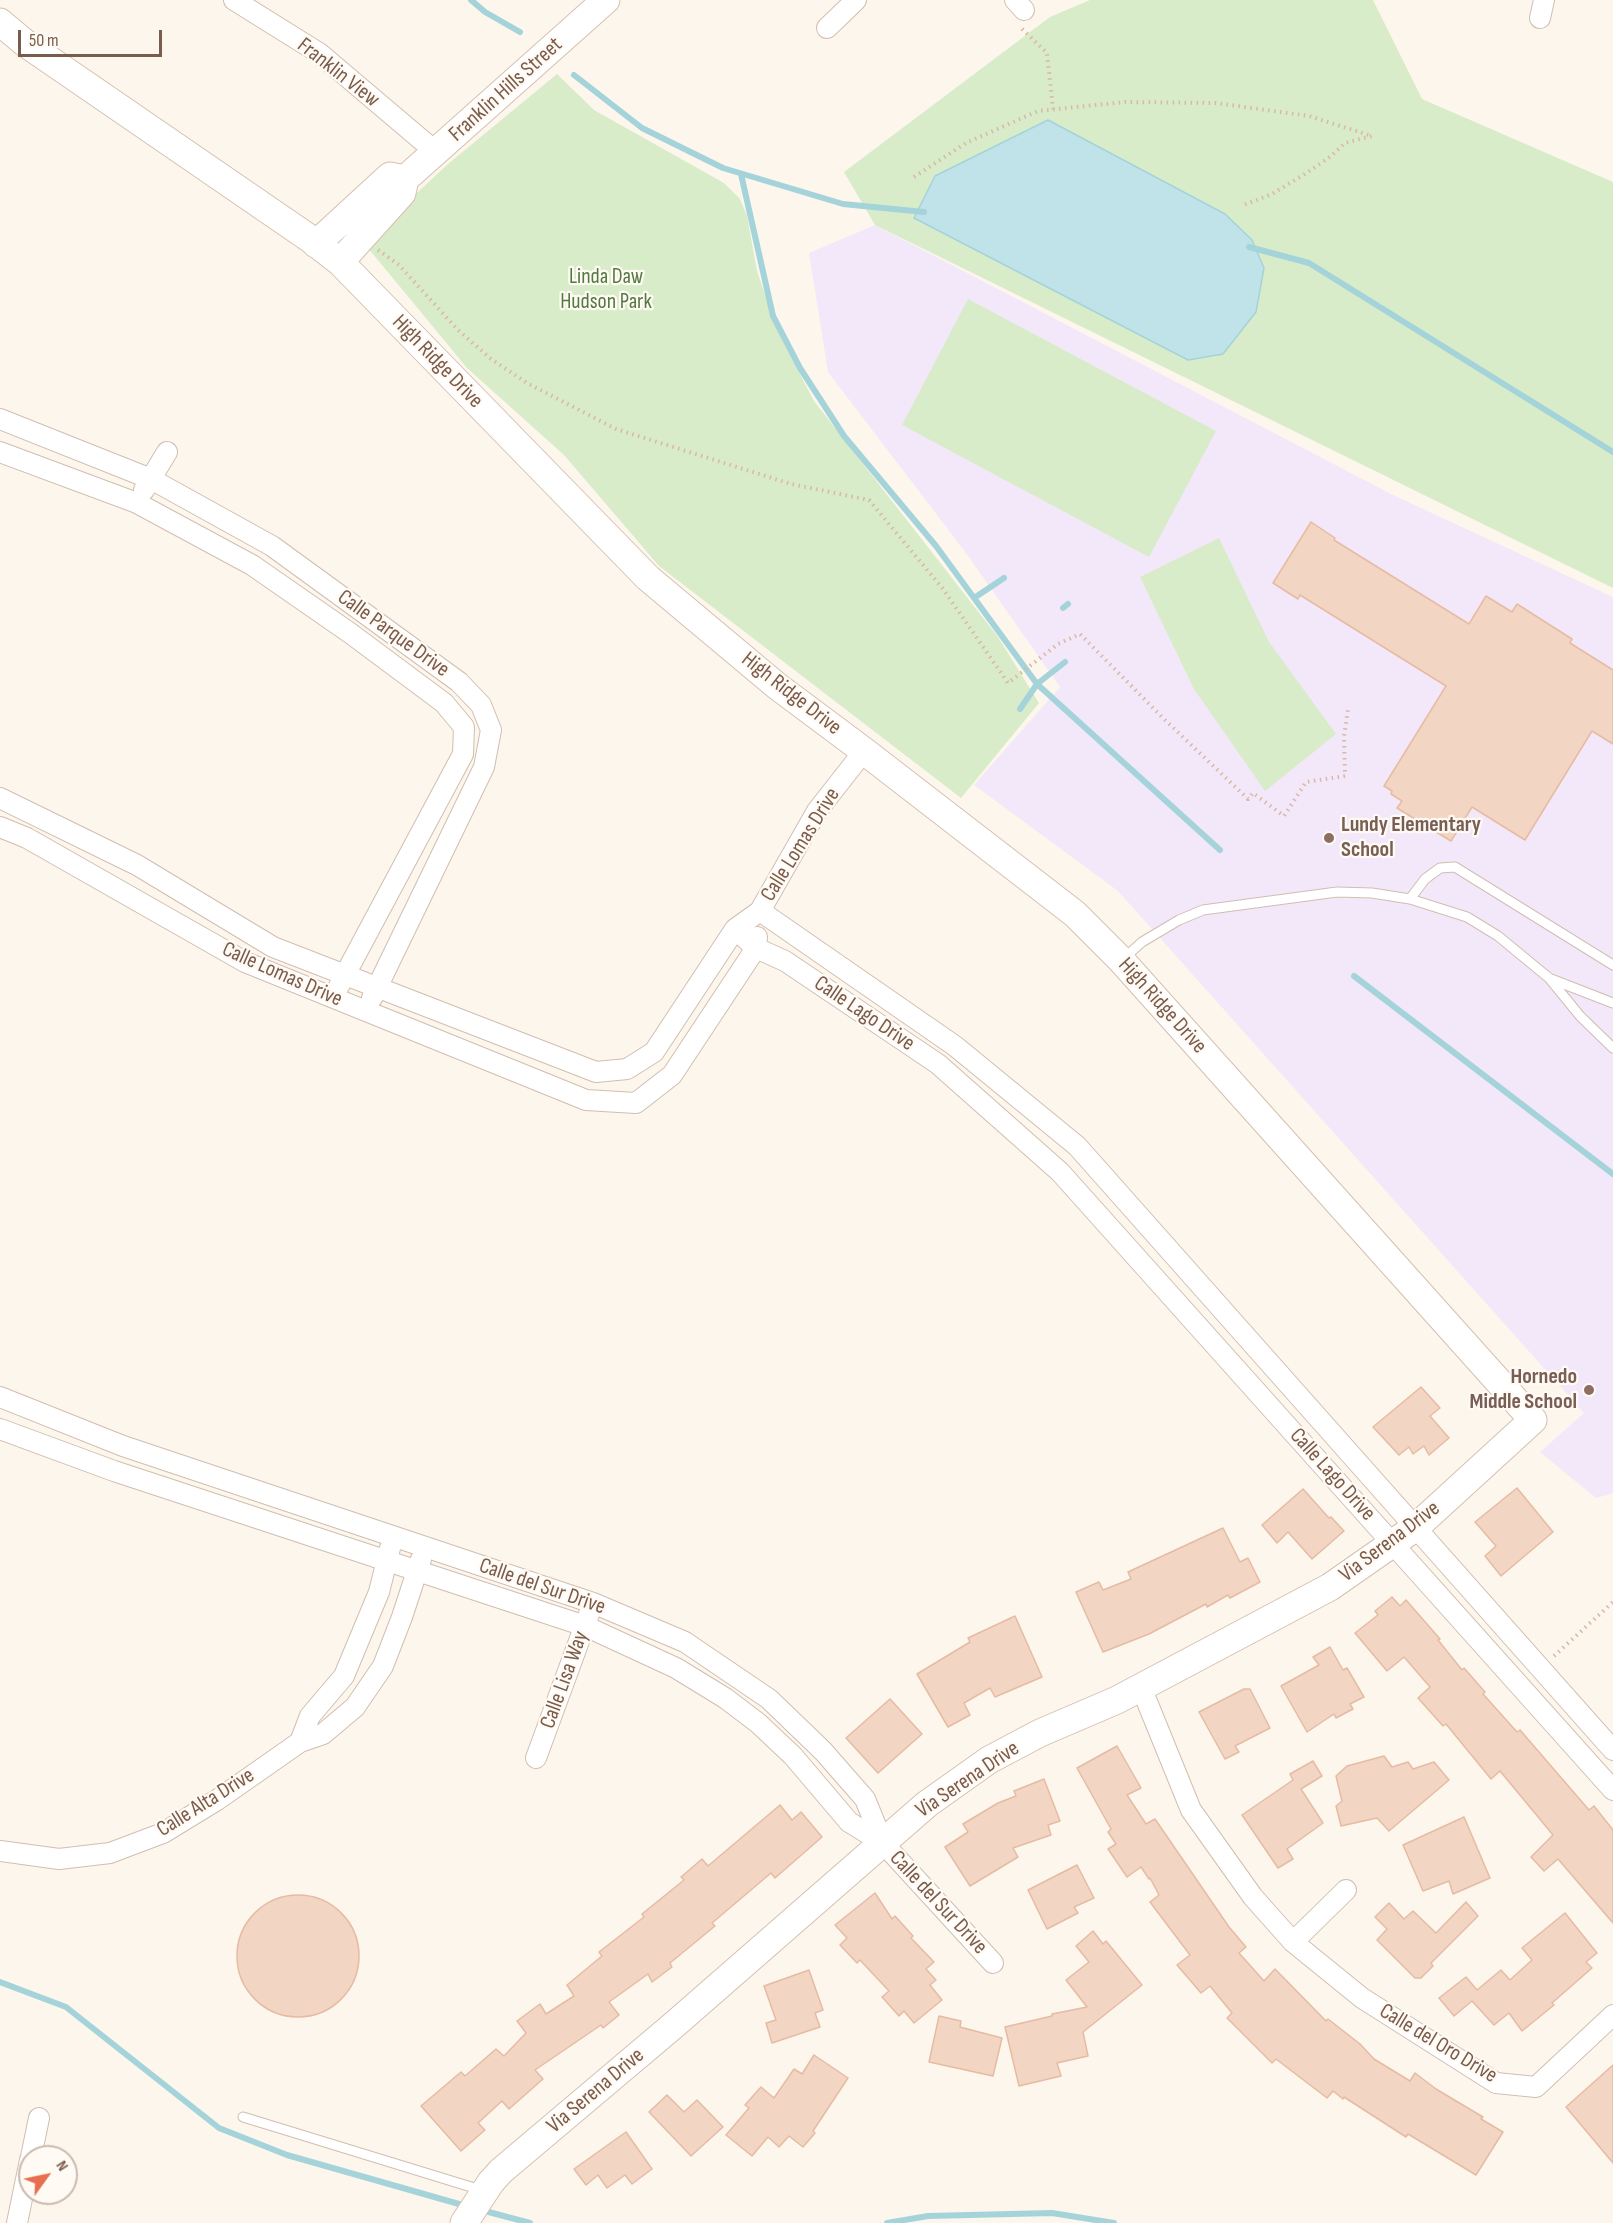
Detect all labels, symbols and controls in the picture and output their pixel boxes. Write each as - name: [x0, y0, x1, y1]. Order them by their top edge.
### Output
- scale bar: [21, 18, 165, 56]
- text: 50 m: [29, 30, 59, 51]
- street label: Franklin Hills Street: [444, 32, 568, 148]
- street label: Franklin View: [292, 33, 384, 113]
- park label: Linda Daw Hudson Park: [560, 264, 652, 316]
- street label: High Ridge Drive: [386, 310, 488, 414]
- street label: Calle Parque Drive: [332, 585, 454, 683]
- street label: High Ridge Drive: [736, 647, 846, 741]
- street label: Calle Lomas Drive: [756, 783, 846, 907]
- place label: Lundy Elementary School: [1341, 812, 1481, 864]
- marker: Lundy Elementary School: [1322, 831, 1336, 845]
- street label: Calle Lomas Drive: [218, 937, 346, 1013]
- street label: High Ridge Drive: [1112, 953, 1212, 1059]
- street label: Calle Lago Drive: [809, 971, 919, 1057]
- place label: Hornedo Middle School: [1470, 1364, 1577, 1416]
- marker: Hornedo Middle School: [1582, 1383, 1596, 1397]
- street label: Calle Lago Drive: [1284, 1423, 1380, 1527]
- street label: Via Serena Drive: [1335, 1496, 1445, 1588]
- street label: Calle del Sur Drive: [475, 1553, 609, 1621]
- street label: Calle Lisa Way: [535, 1628, 595, 1732]
- street label: Via Serena Drive: [911, 1736, 1025, 1824]
- street label: Calle Alta Drive: [152, 1763, 260, 1843]
- street label: Calle del Sur Drive: [883, 1846, 993, 1960]
- street label: Calle del Oro Drive: [1374, 1999, 1502, 2089]
- street label: Via Serena Drive: [542, 2043, 650, 2139]
- north arrow: [18, 2145, 78, 2205]
- text: N: [52, 2157, 72, 2175]

